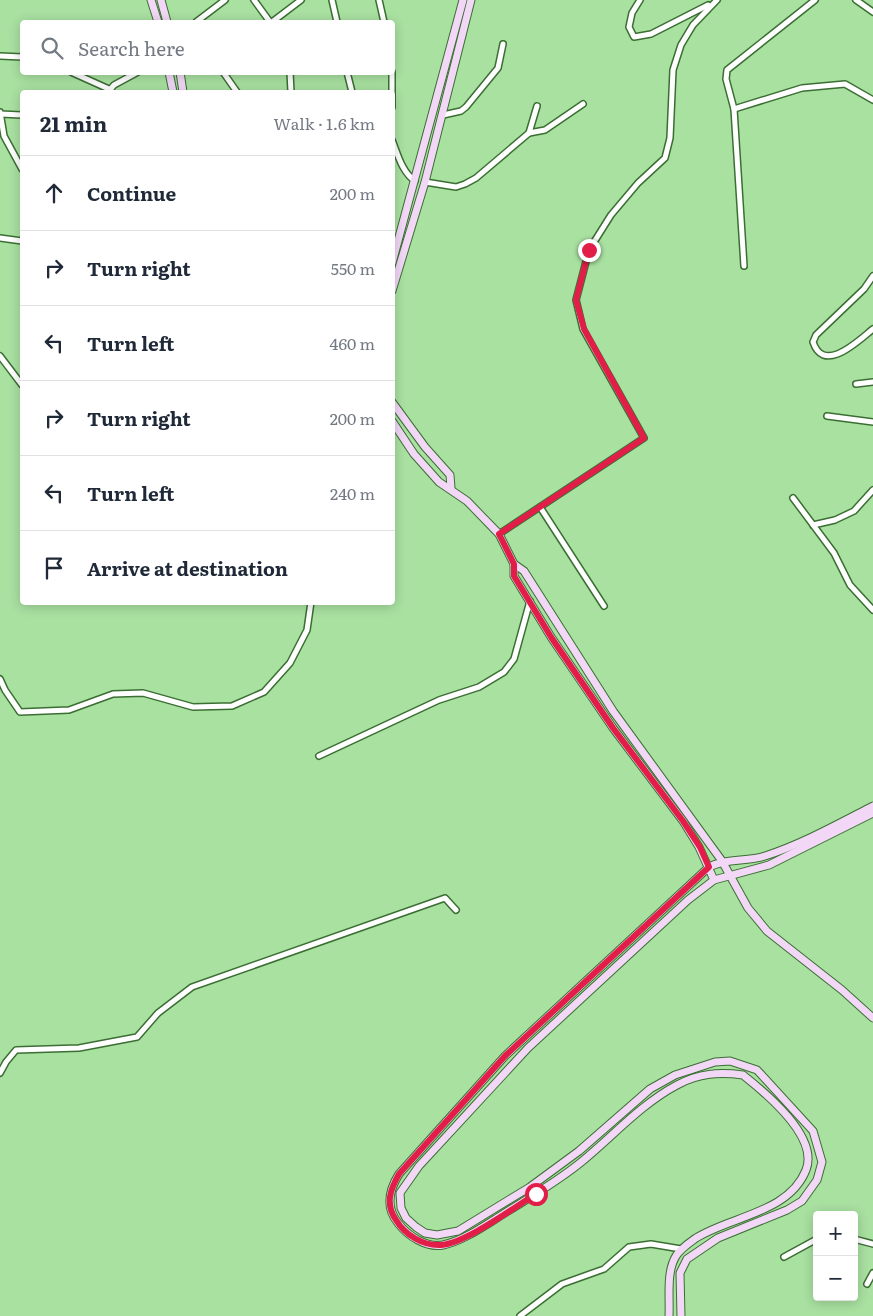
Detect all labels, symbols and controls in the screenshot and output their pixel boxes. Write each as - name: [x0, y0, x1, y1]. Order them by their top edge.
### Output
- search box: [20, 20, 395, 75]
- icon: search: [38, 34, 66, 62]
- text: Search here: [78, 34, 185, 62]
- text: 21 min: [40, 107, 107, 138]
- text: Walk · 1.6 km: [273, 111, 375, 135]
- icon: ahead: [40, 179, 68, 207]
- text: Continue: [87, 179, 176, 207]
- text: 200 m: [330, 181, 375, 205]
- route end: [578, 239, 601, 262]
- icon: right: [40, 254, 68, 282]
- text: Turn right: [87, 254, 191, 282]
- text: 550 m: [331, 256, 375, 280]
- icon: left: [40, 329, 68, 357]
- text: Turn left: [87, 329, 174, 357]
- text: 460 m: [330, 331, 375, 355]
- icon: right: [40, 404, 68, 432]
- text: Turn right: [87, 404, 191, 432]
- text: 200 m: [330, 406, 375, 430]
- icon: left: [40, 479, 68, 507]
- text: Turn left: [87, 479, 174, 507]
- text: 240 m: [330, 481, 375, 505]
- icon: arrive: [40, 554, 68, 582]
- text: Arrive at destination: [87, 554, 288, 582]
- route start: [525, 1183, 548, 1206]
- map controls: [813, 1211, 858, 1301]
- button: +: [813, 1211, 858, 1256]
- button: −: [813, 1256, 858, 1301]

